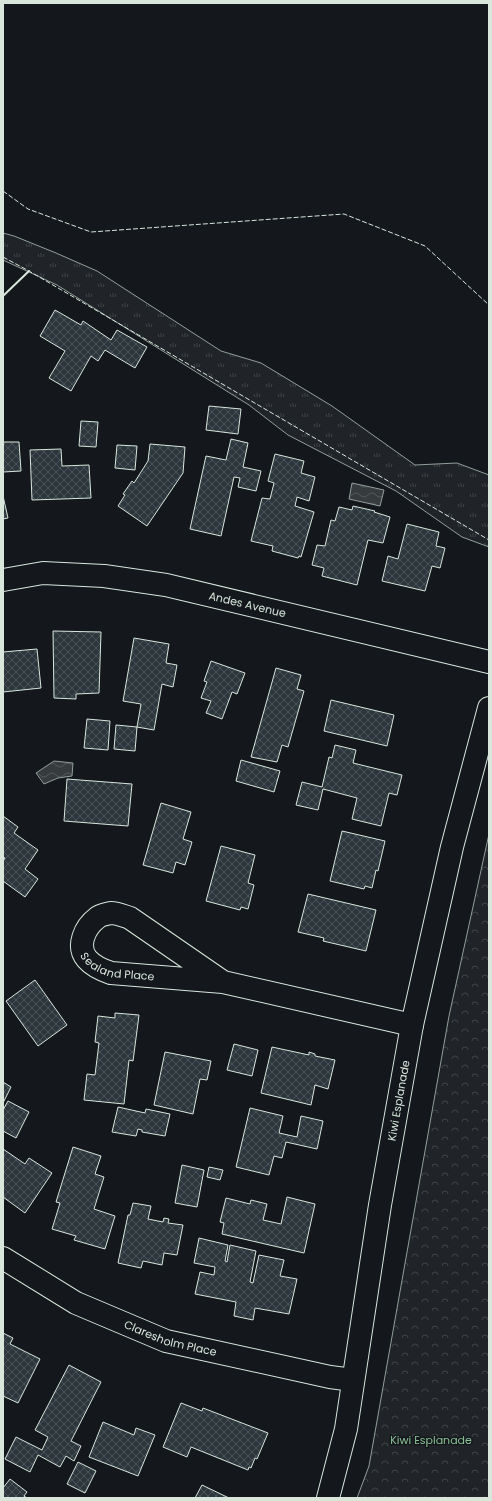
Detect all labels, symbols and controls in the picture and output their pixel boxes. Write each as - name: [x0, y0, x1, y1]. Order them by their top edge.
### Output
- street label: Andes Avenue: [207, 587, 288, 621]
- street label: Sealand Place: [76, 949, 155, 984]
- street label: Kiwi Esplanade: [384, 1059, 414, 1142]
- street label: Claresholm Place: [122, 1316, 218, 1360]
- park label: Kiwi Esplanade: [390, 1432, 472, 1448]

